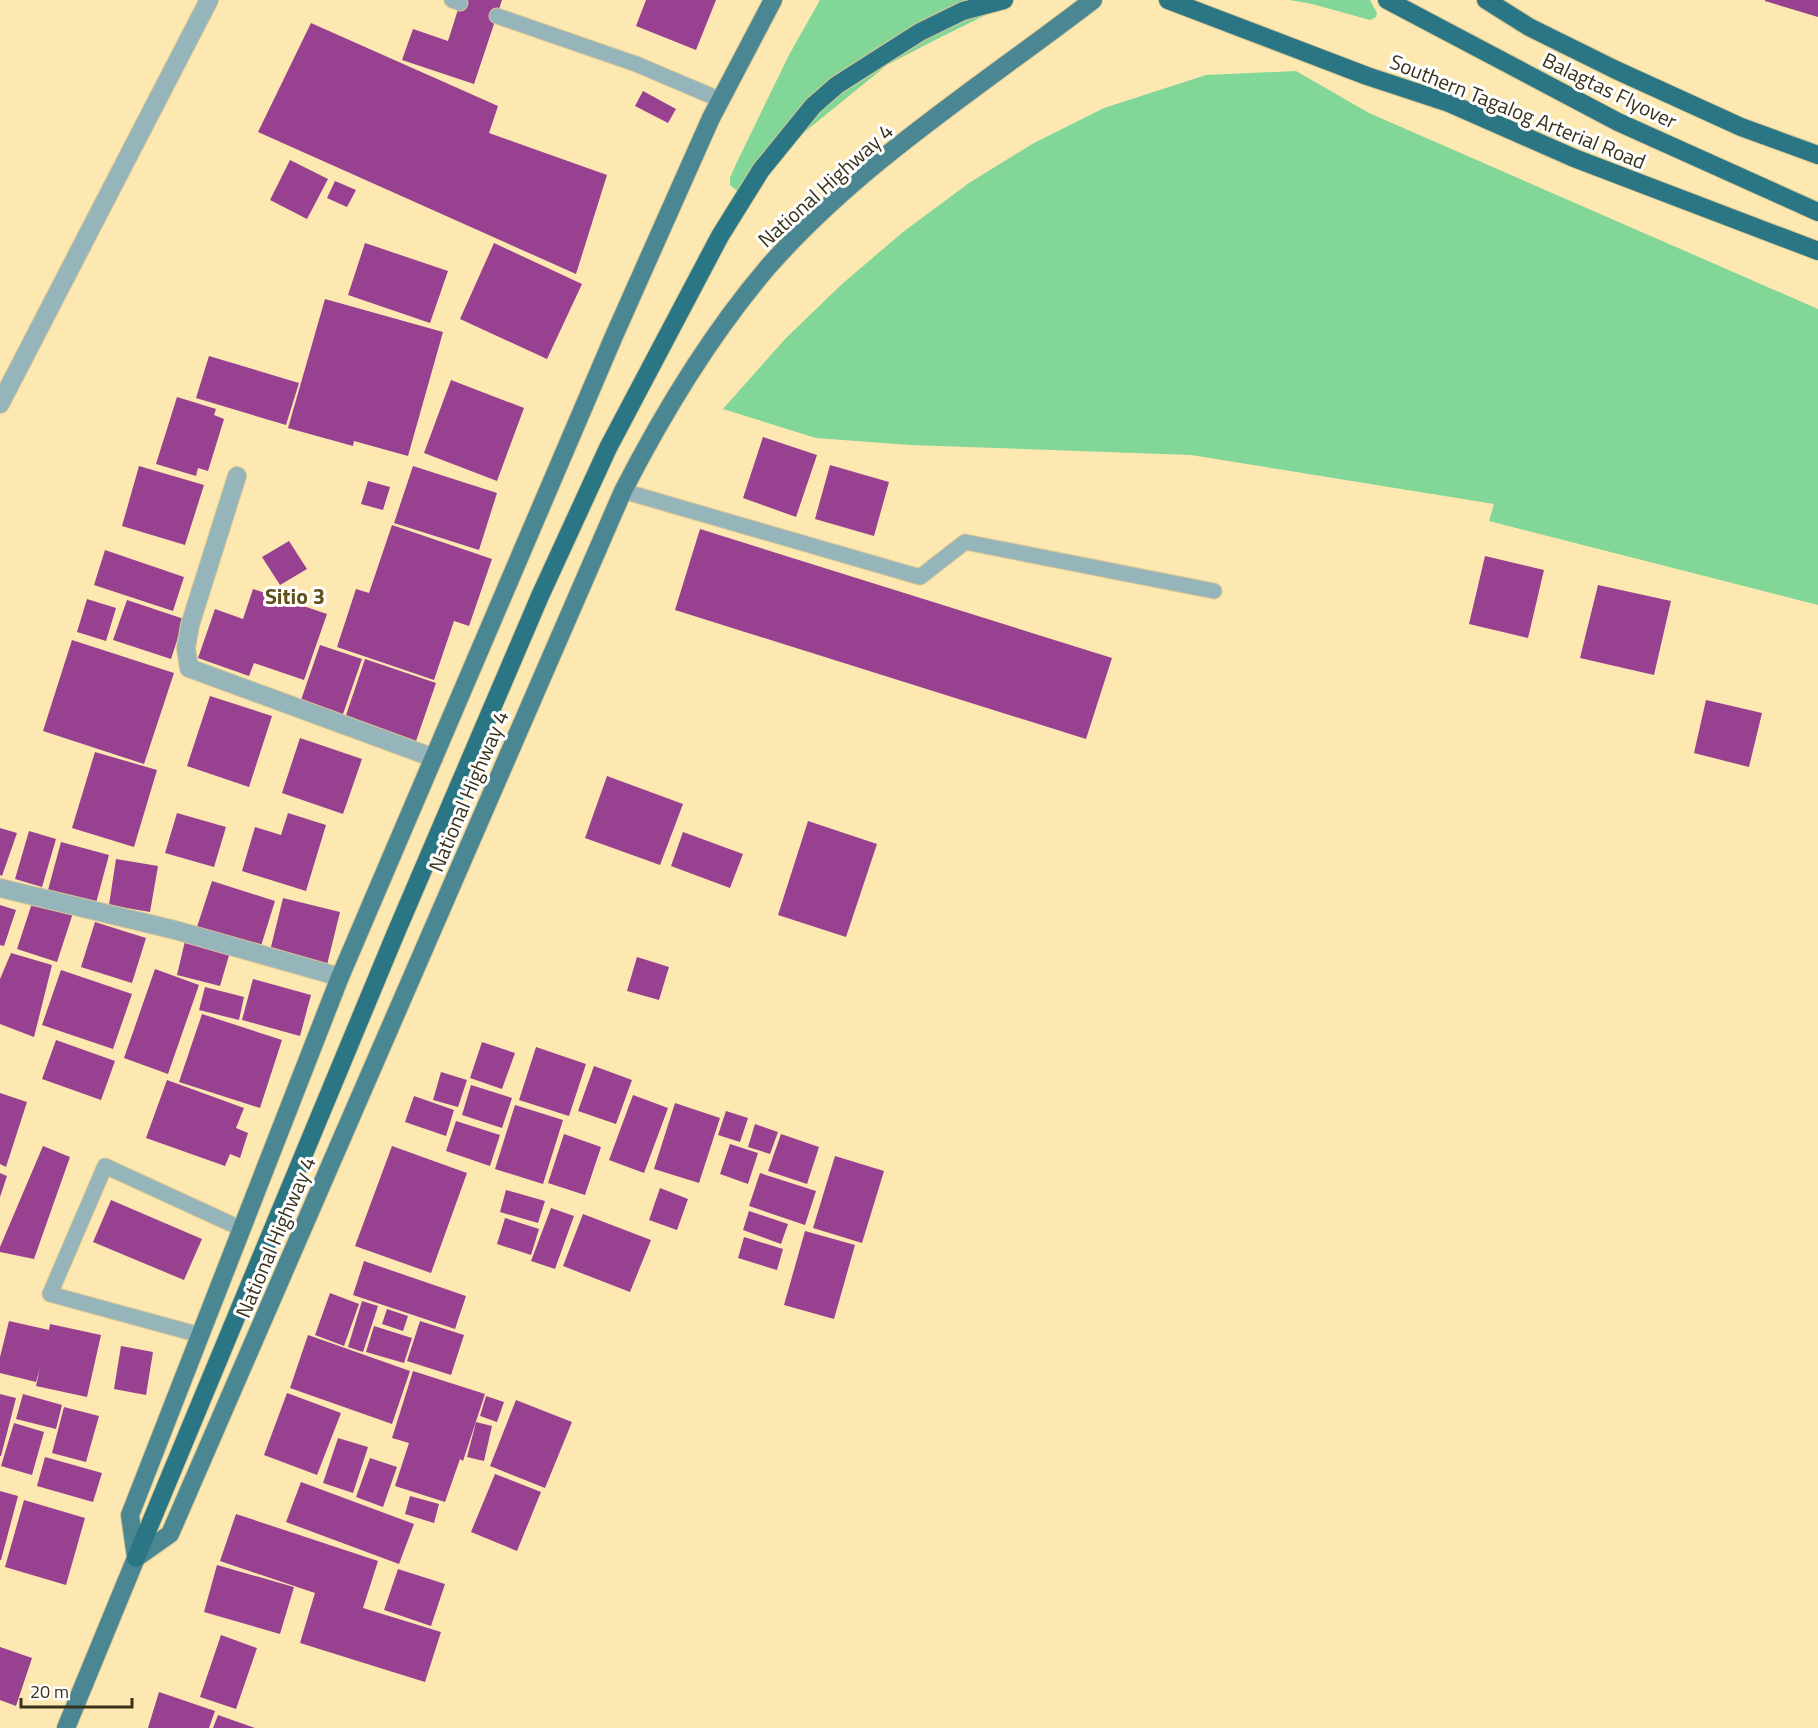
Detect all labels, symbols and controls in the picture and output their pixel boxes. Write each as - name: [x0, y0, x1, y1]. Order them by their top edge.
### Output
- street label: Balagtas Flyover: [1537, 44, 1683, 136]
- street label: Southern Tagalog Arterial Road: [1385, 45, 1651, 177]
- street label: National Highway 4: [750, 115, 900, 255]
- district label: Sitio 3: [265, 579, 325, 613]
- street label: National Highway 4: [420, 705, 516, 877]
- street label: National Highway 4: [227, 1151, 323, 1323]
- scale bar: [21, 1671, 132, 1709]
- text: 20 m: [30, 1678, 69, 1705]

